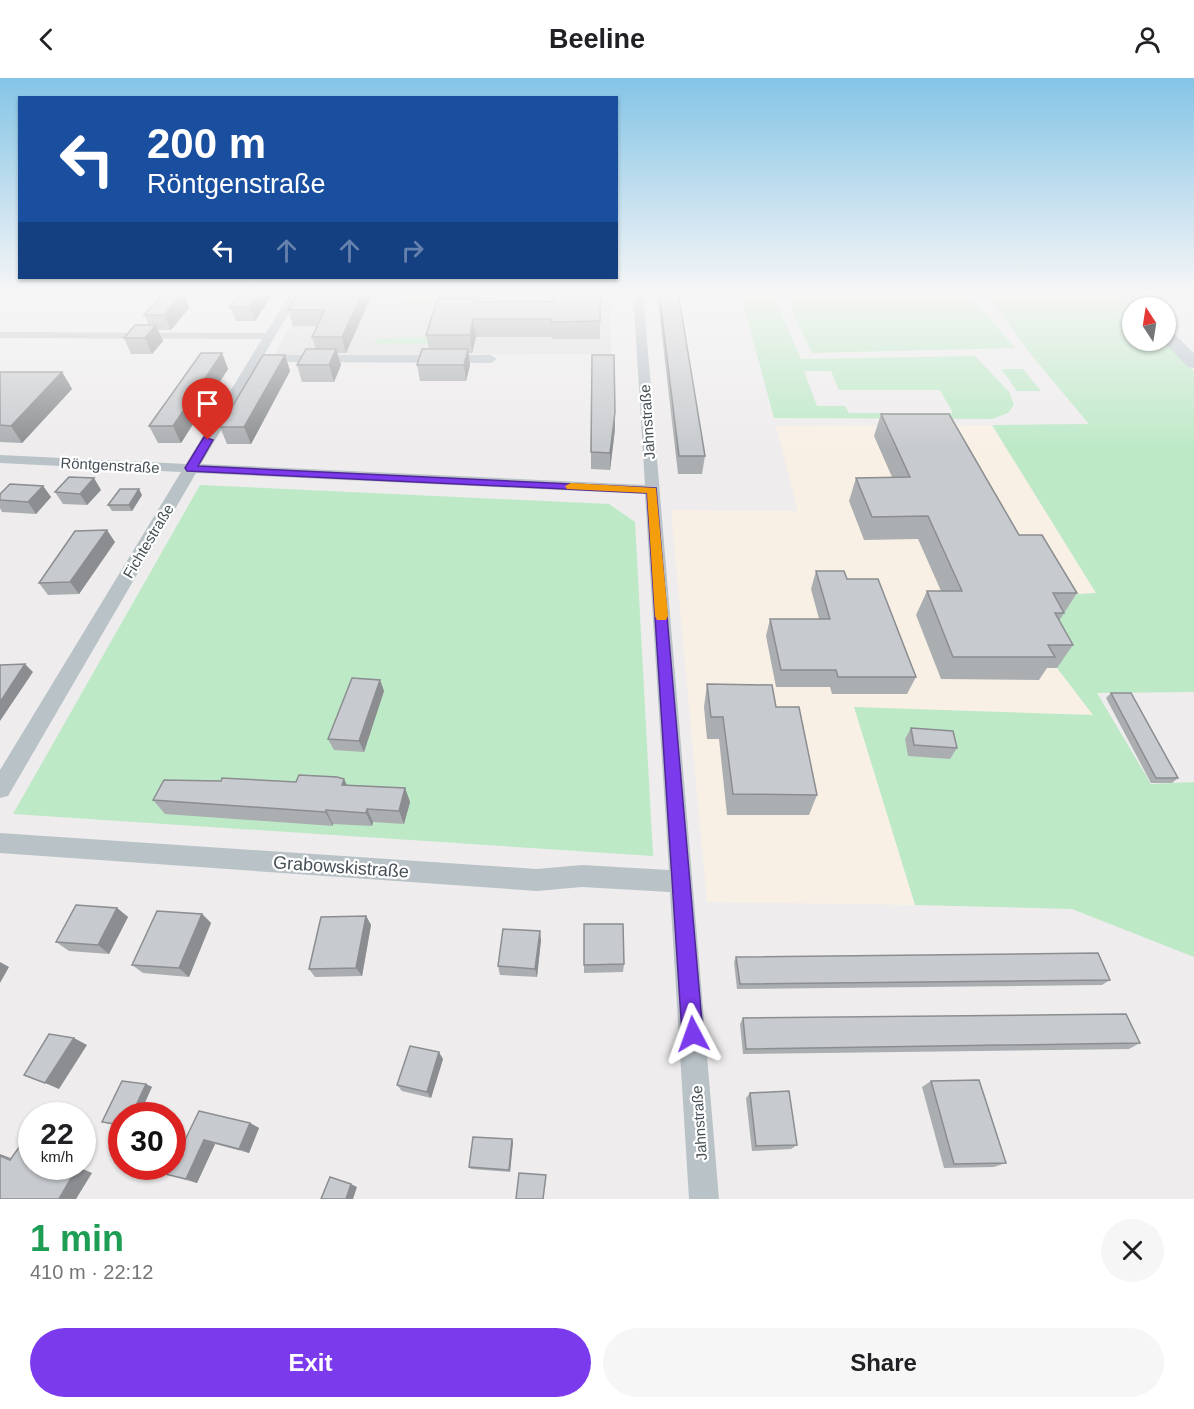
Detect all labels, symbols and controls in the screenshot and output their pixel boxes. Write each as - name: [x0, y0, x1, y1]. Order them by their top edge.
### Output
- icon: back: [30, 23, 63, 56]
- icon: person: [1131, 23, 1164, 56]
- text: Beeline: [549, 24, 645, 54]
- icon: left: [48, 120, 126, 198]
- text: 200 m: [147, 120, 266, 167]
- text: Röntgenstraße: [147, 169, 326, 199]
- icon: left: [207, 234, 240, 267]
- icon: ahead: [270, 234, 303, 267]
- icon: ahead: [333, 234, 366, 267]
- icon: right: [396, 234, 429, 267]
- north arrow: [1122, 297, 1176, 351]
- map controls: [1122, 297, 1176, 351]
- pin: [182, 378, 233, 440]
- street label: Jahnstraße: [636, 384, 658, 460]
- icon: arrive: [191, 387, 224, 420]
- street label: Röntgenstraße: [60, 454, 160, 476]
- street label: Fichtestraße: [119, 501, 177, 581]
- street label: Grabowskistraße: [272, 852, 410, 882]
- position arrow: [661, 1002, 725, 1066]
- street label: Jahnstraße: [688, 1085, 710, 1161]
- speed limit sign: 30: [108, 1102, 186, 1180]
- text: 22: [40, 1117, 74, 1150]
- text: km/h: [41, 1148, 73, 1165]
- text: 1 min: [30, 1218, 124, 1259]
- button: close: [1101, 1219, 1164, 1282]
- text: 410 m · 22:12: [30, 1261, 153, 1283]
- button: Exit: [30, 1328, 591, 1397]
- button: Share: [603, 1328, 1164, 1397]

